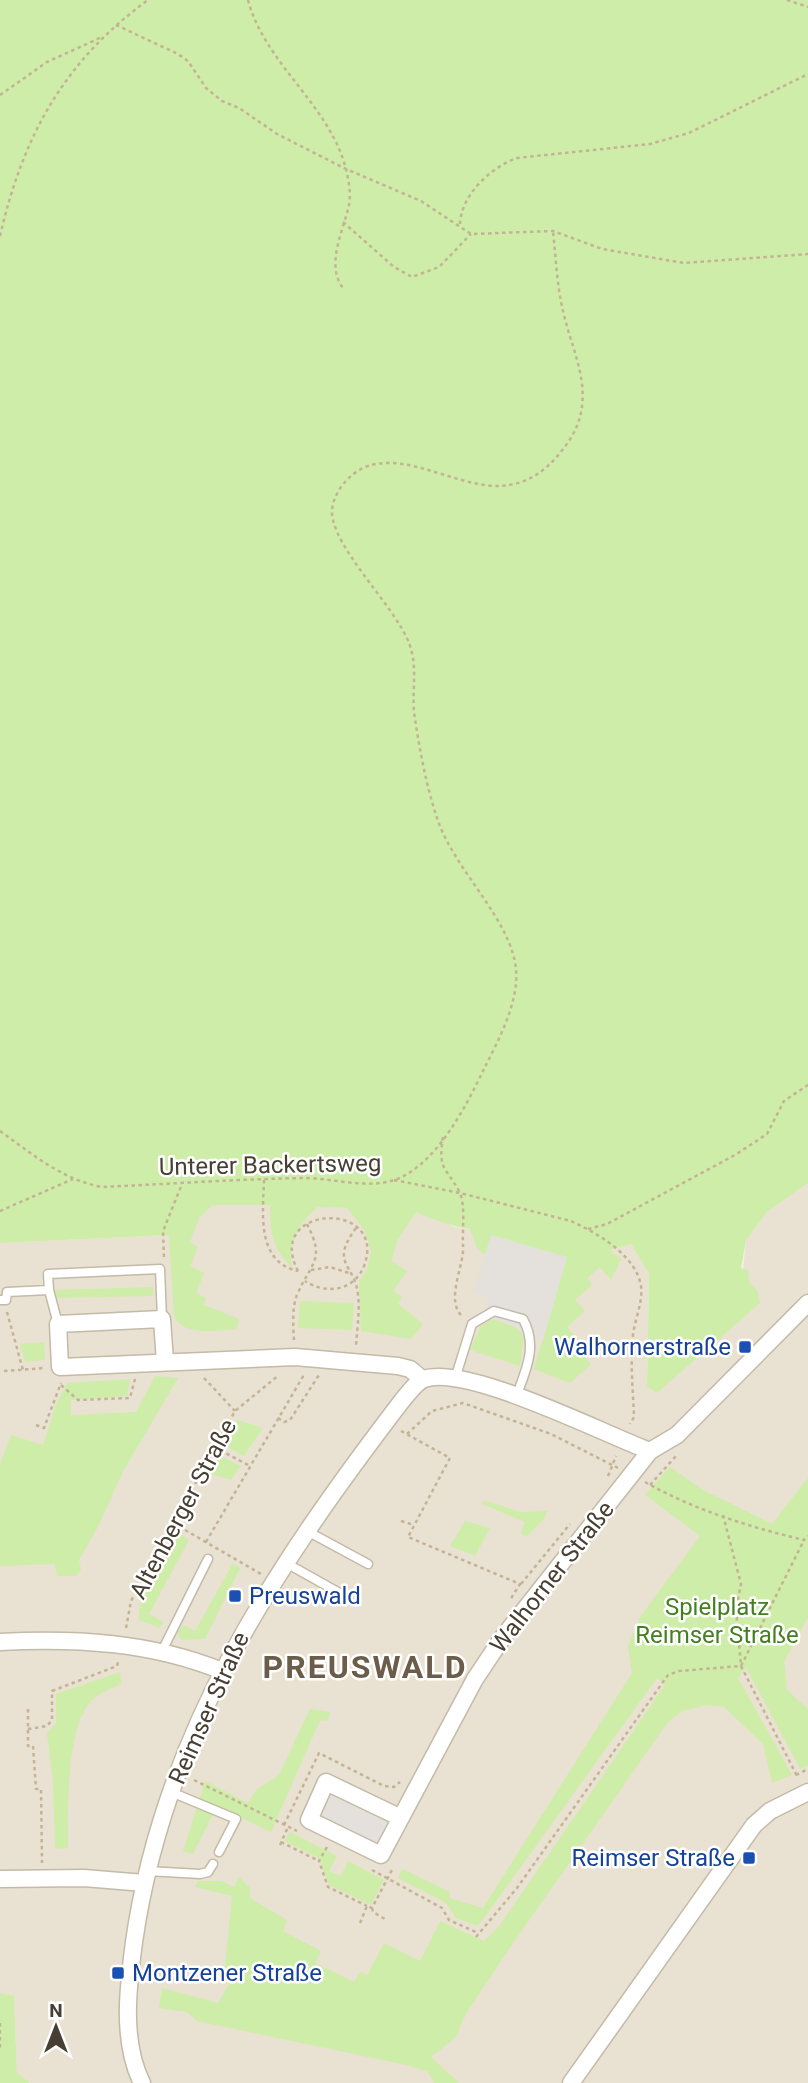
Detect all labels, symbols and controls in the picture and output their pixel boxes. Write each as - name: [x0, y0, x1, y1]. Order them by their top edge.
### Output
- street label: Unterer Backertsweg: [158, 1149, 382, 1181]
- place label: Walhornerstraße: [554, 1333, 731, 1361]
- marker: Walhornerstraße: [737, 1339, 753, 1355]
- street label: Altenberger Straße: [124, 1414, 242, 1604]
- street label: Walhorner Straße: [484, 1496, 620, 1658]
- place label: Preuswald: [249, 1582, 361, 1610]
- marker: Preuswald: [227, 1588, 243, 1604]
- park label: Spielplatz Reimser Straße: [635, 1593, 799, 1649]
- street label: Reimser Straße: [163, 1628, 255, 1788]
- district label: PREUSWALD: [263, 1648, 467, 1686]
- place label: Reimser Straße: [572, 1844, 735, 1872]
- marker: Reimser Straße: [741, 1850, 757, 1866]
- place label: Montzener Straße: [132, 1959, 322, 1987]
- marker: Montzener Straße: [110, 1965, 126, 1981]
- north arrow: [21, 1992, 91, 2062]
- text: N: [49, 1999, 63, 2022]

